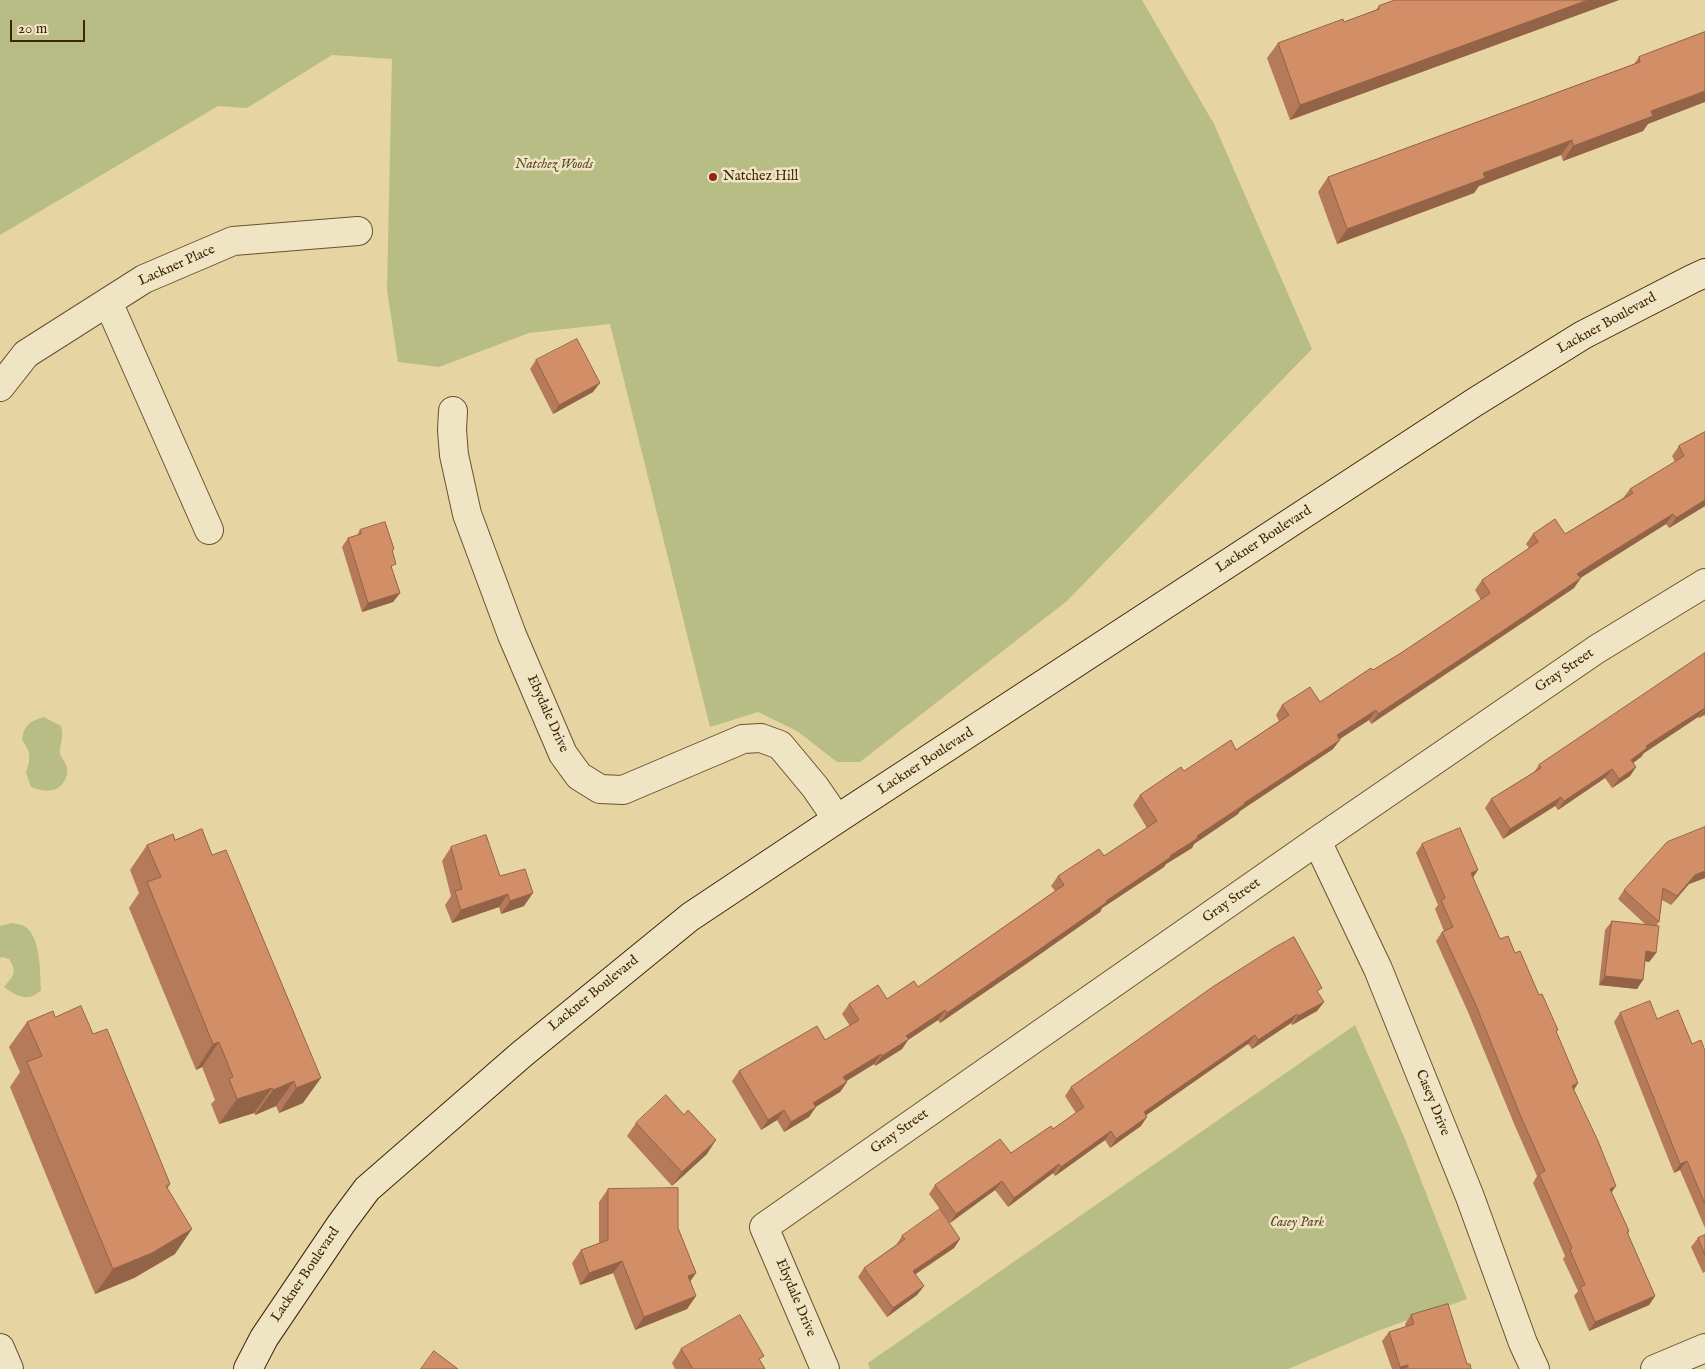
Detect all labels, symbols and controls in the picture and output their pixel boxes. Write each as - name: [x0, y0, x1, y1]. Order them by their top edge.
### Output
- scale bar: [12, 10, 88, 42]
- text: 20 m: [18, 19, 47, 38]
- park label: Natchez Woods: [515, 157, 593, 173]
- place label: Natchez Hill: [723, 169, 798, 185]
- marker: Natchez Hill: [707, 171, 719, 183]
- street label: Lackner Place: [136, 242, 218, 290]
- street label: Lackner Boulevard: [1555, 290, 1659, 358]
- street label: Lackner Boulevard: [1213, 503, 1315, 577]
- street label: Gray Street: [1533, 645, 1597, 697]
- street label: Ebydale Drive: [522, 673, 572, 755]
- street label: Lackner Boulevard: [875, 725, 977, 799]
- street label: Gray Street: [1200, 875, 1264, 927]
- street label: Lackner Boulevard: [546, 953, 642, 1035]
- street label: Casey Drive: [1411, 1067, 1453, 1139]
- street label: Gray Street: [868, 1106, 932, 1158]
- park label: Casey Park: [1270, 1215, 1324, 1231]
- street label: Lackner Boulevard: [268, 1224, 344, 1326]
- street label: Ebydale Drive: [771, 1257, 819, 1339]

